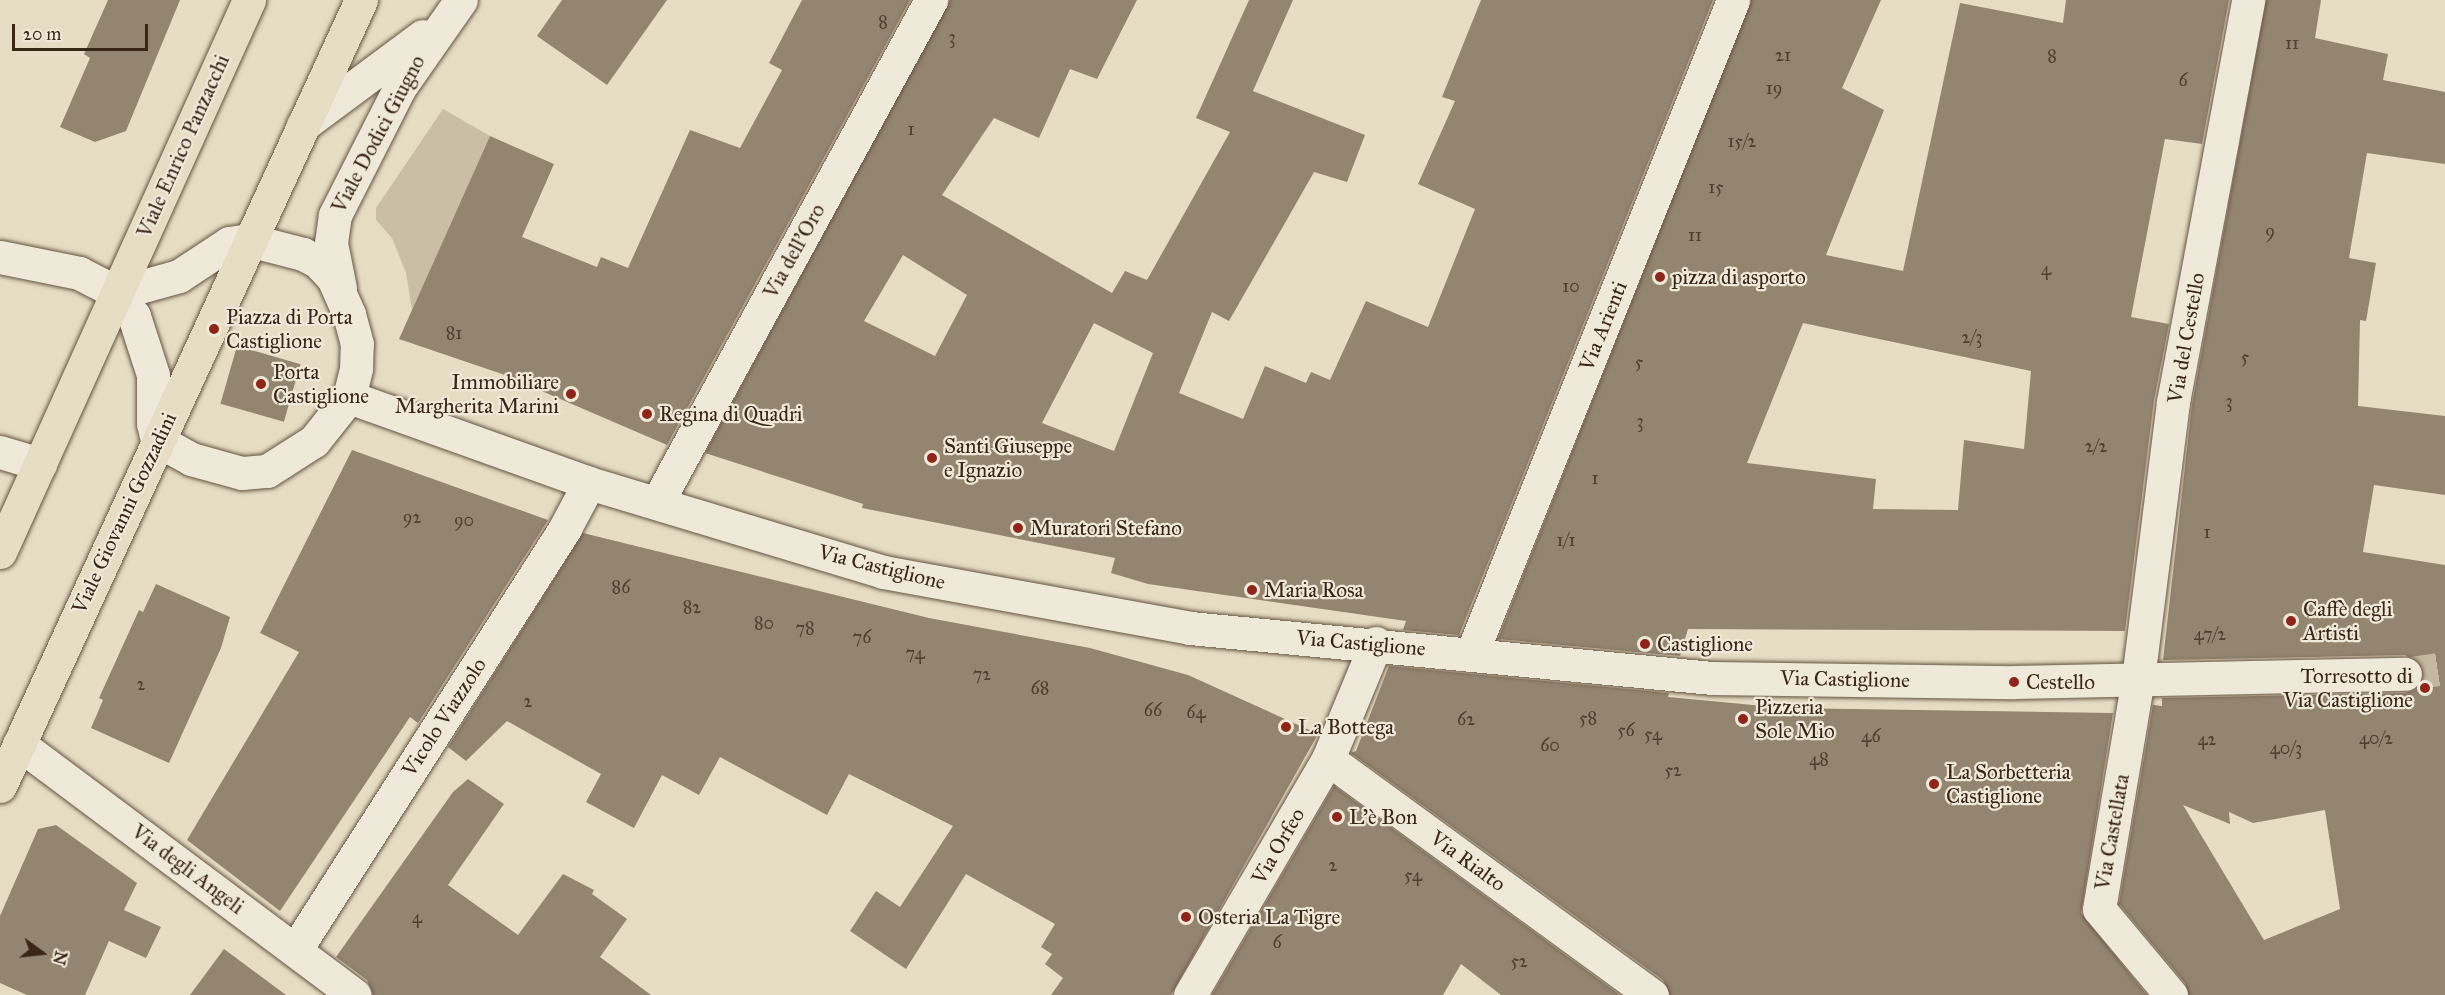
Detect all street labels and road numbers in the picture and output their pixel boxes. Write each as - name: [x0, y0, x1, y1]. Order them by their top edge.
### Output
- street label: Viale Enrico Panzacchi: [131, 51, 235, 241]
- street label: Viale Dodici Giugno: [326, 51, 430, 217]
- street label: Via dell'Oro: [758, 199, 830, 303]
- street label: Via del Cestello: [2162, 271, 2210, 405]
- street label: Via Arienti: [1574, 277, 1632, 375]
- street label: Viale Giovanni Gozzadini: [66, 408, 182, 618]
- street label: Via Castiglione: [816, 539, 948, 595]
- street label: Via Castiglione: [1295, 625, 1427, 661]
- street label: Vicolo Viazzolo: [396, 653, 492, 781]
- street label: Via Castiglione: [1780, 665, 1910, 693]
- street label: Via Castellata: [2089, 772, 2135, 892]
- street label: Via Orfeo: [1246, 803, 1310, 889]
- street label: Via degli Angeli: [127, 819, 249, 919]
- street label: Via Rialto: [1425, 825, 1511, 897]

